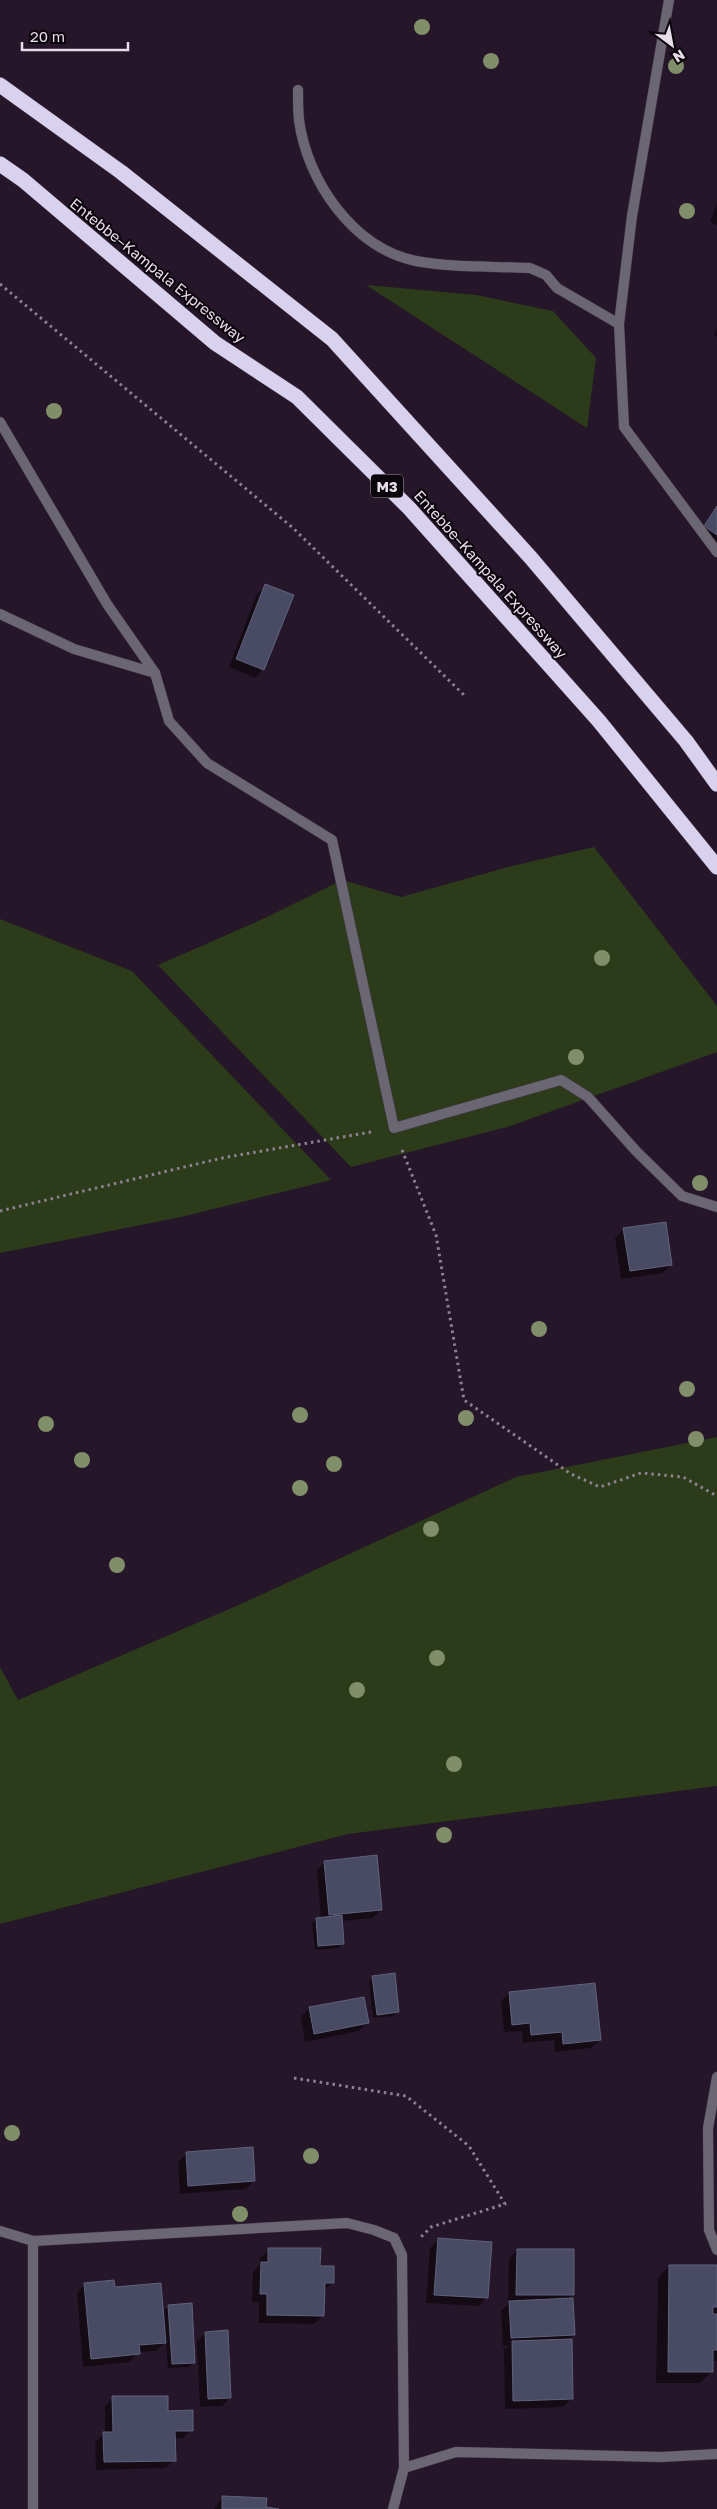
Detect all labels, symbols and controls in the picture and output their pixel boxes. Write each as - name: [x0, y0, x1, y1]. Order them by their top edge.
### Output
- scale bar: [22, 20, 129, 52]
- north arrow: [647, 20, 697, 70]
- text: 20 m: [30, 27, 65, 45]
- text: N: [670, 46, 688, 66]
- street label: Entebbe–Kampala Expressway: [67, 194, 250, 347]
- road number: M3: [371, 474, 403, 498]
- street label: Entebbe–Kampala Expressway: [411, 486, 572, 662]

